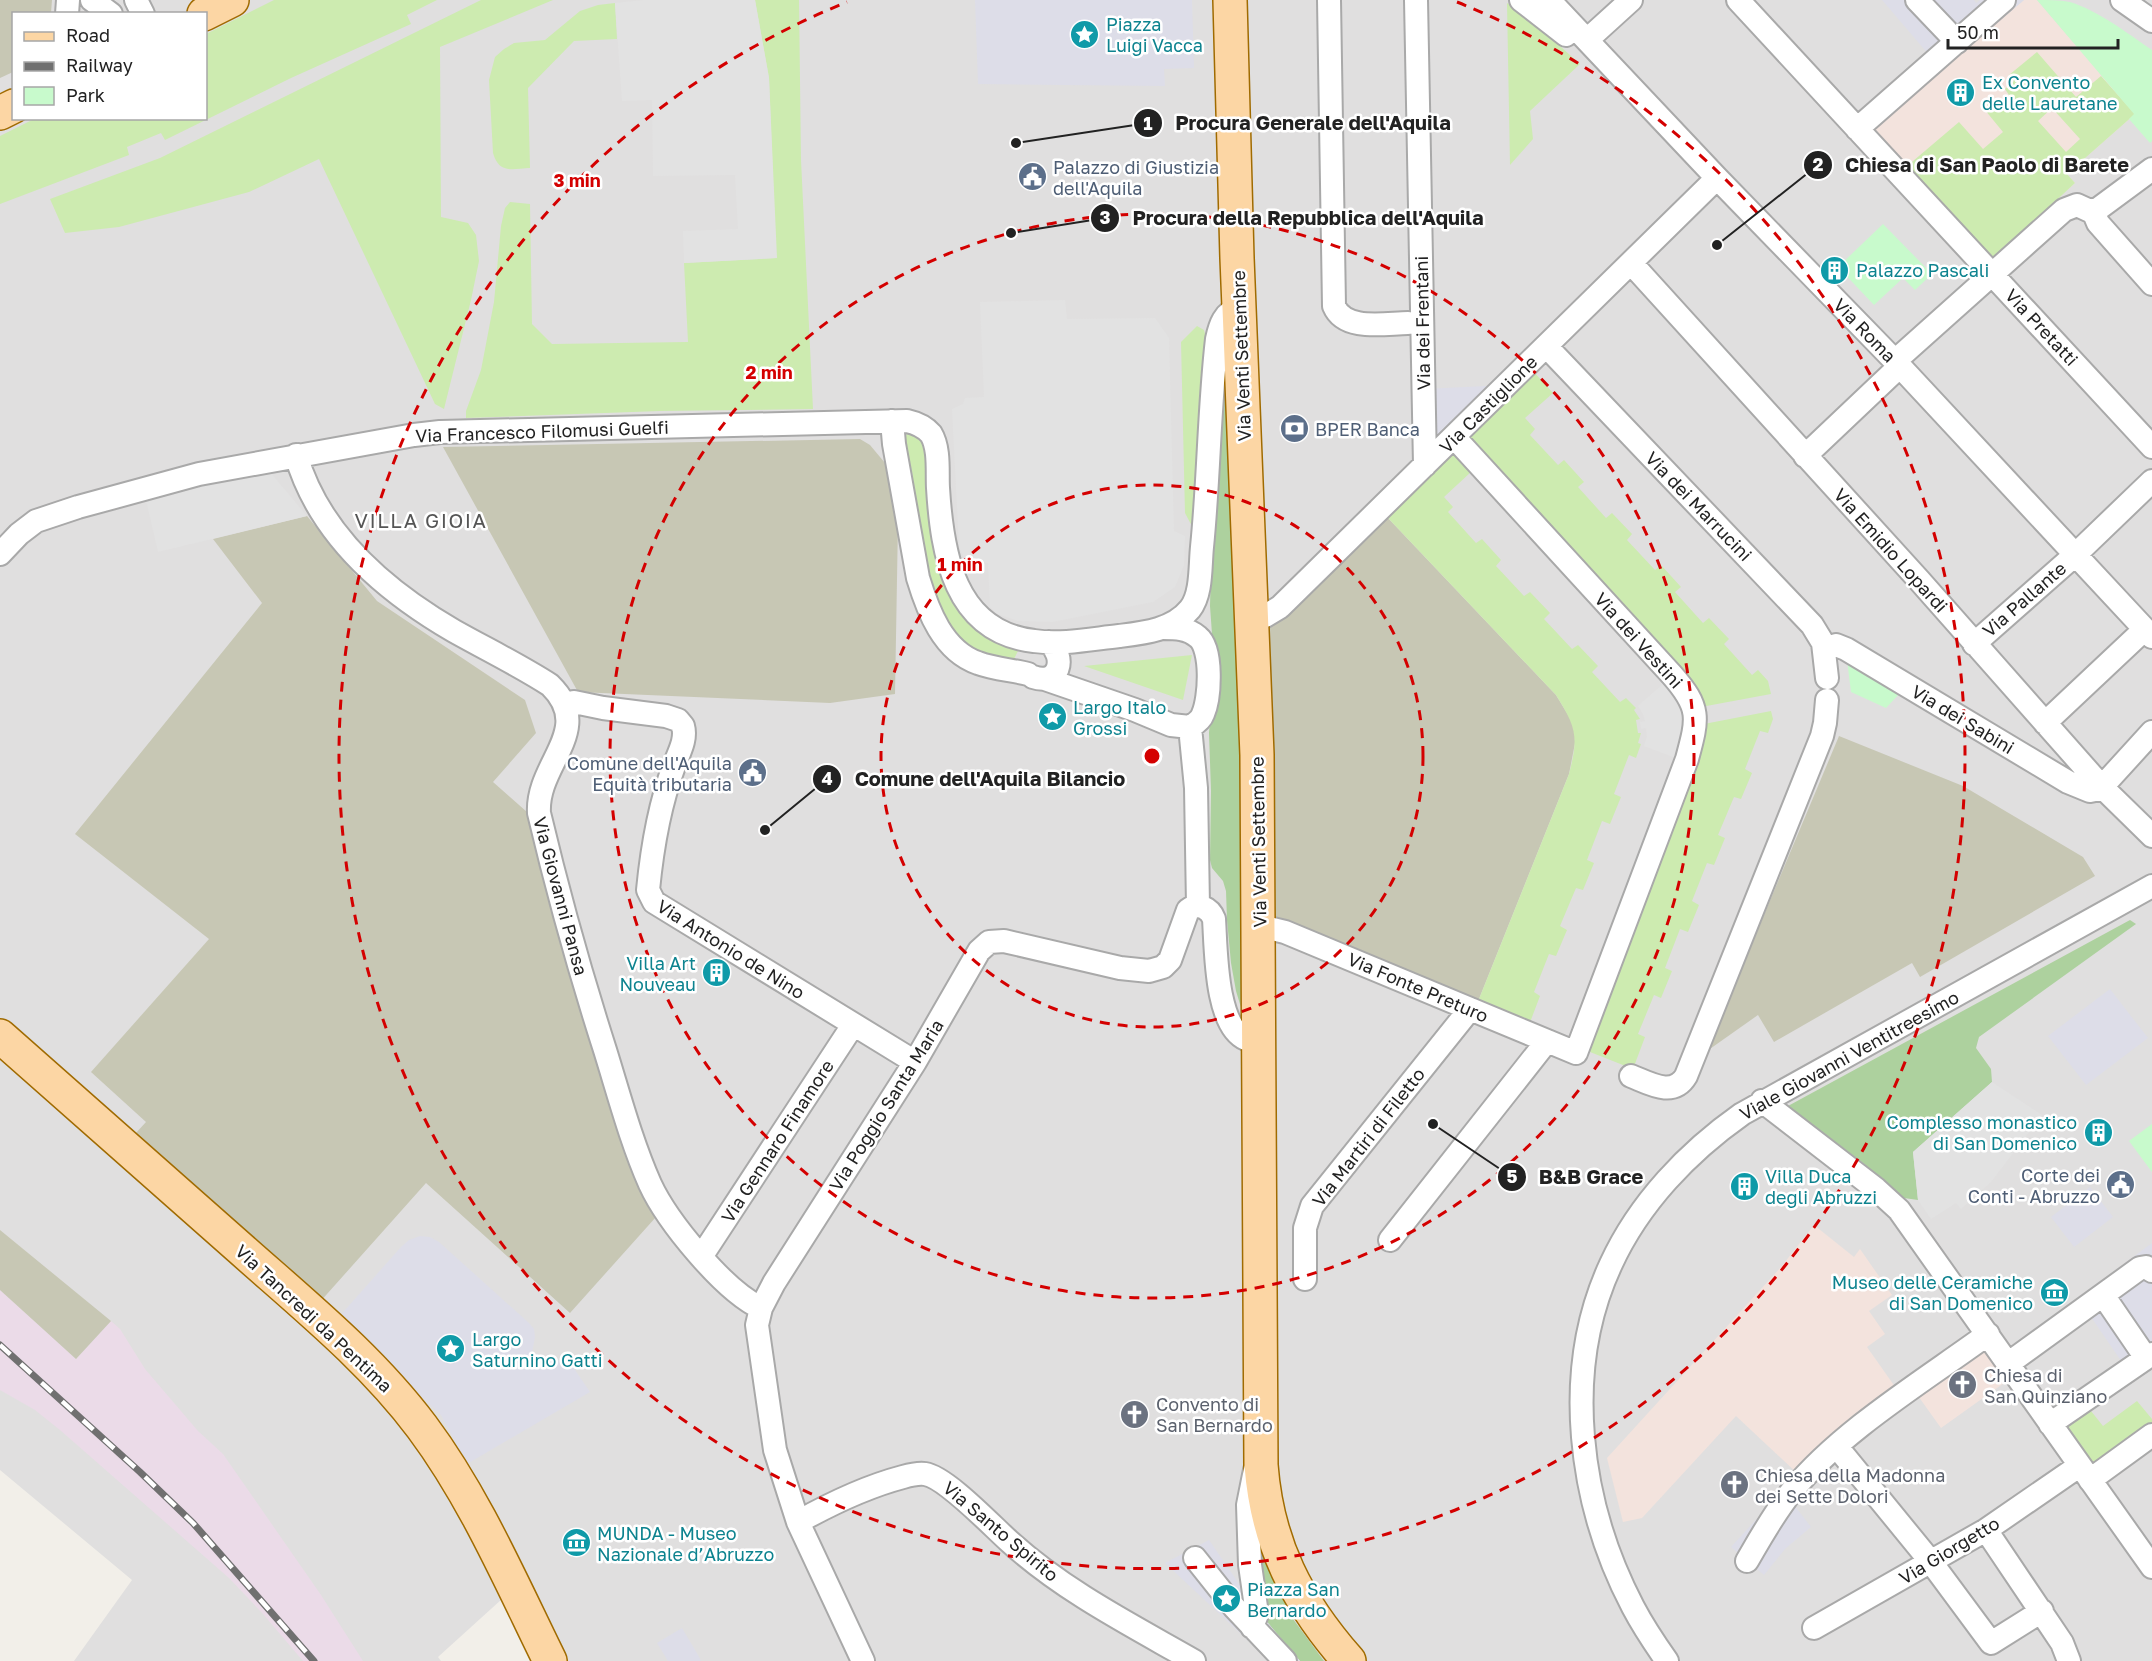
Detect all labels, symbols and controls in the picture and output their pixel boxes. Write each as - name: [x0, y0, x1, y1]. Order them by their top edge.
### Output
- legend: [12, 12, 207, 120]
- scale bar: [1948, 12, 2118, 50]
- place label: Piazza Luigi Vacca: [1106, 13, 1203, 56]
- place icon: Piazza Luigi Vacca: [1069, 18, 1101, 50]
- text: 50 m: [1957, 21, 1999, 43]
- text: Road: [66, 24, 110, 46]
- text: Railway: [66, 54, 133, 76]
- place label: Ex Convento delle Lauretane: [1982, 71, 2117, 114]
- building icon: Ex Convento delle Lauretane: [1945, 76, 1977, 108]
- text: Park: [66, 84, 105, 106]
- callout: Procura Generale dell'Aquila: [1133, 104, 1463, 142]
- text: Procura Generale dell'Aquila: [1175, 110, 1451, 134]
- text: 1: [1143, 112, 1153, 134]
- callout: Chiesa di San Paolo di Barete: [1803, 146, 2141, 184]
- text: Chiesa di San Paolo di Barete: [1845, 152, 2129, 176]
- text: 2: [1813, 153, 1824, 175]
- place label: Palazzo di Giustizia dell'Aquila: [1053, 156, 1219, 199]
- public building icon: Palazzo di Giustizia dell'Aquila: [1016, 161, 1048, 193]
- text: 3 min: [553, 169, 601, 191]
- callout: Procura della Repubblica dell'Aquila: [1090, 199, 1496, 237]
- text: Procura della Repubblica dell'Aquila: [1132, 205, 1484, 229]
- text: 3: [1100, 206, 1111, 228]
- building icon: Palazzo Pascali: [1819, 254, 1851, 286]
- street label: Via dei Frentani: [1410, 256, 1434, 390]
- place label: Palazzo Pascali: [1856, 259, 1989, 281]
- street label: Via Venti Settembre: [1227, 270, 1255, 442]
- street label: Via Pretatti: [2001, 284, 2083, 370]
- street label: Via Roma: [1829, 293, 1901, 367]
- street label: Via Castiglione: [1434, 350, 1542, 458]
- text: 2 min: [745, 361, 793, 383]
- bank icon: BPER Banca: [1278, 413, 1310, 445]
- street label: Via Francesco Filomusi Guelfi: [415, 416, 669, 446]
- place label: BPER Banca: [1315, 418, 1420, 440]
- street label: Via dei Marrucini: [1641, 447, 1757, 565]
- street label: Via Emidio Lopardi: [1830, 483, 1952, 617]
- district label: VILLA GIOIA: [355, 508, 487, 532]
- text: 1 min: [937, 553, 983, 575]
- street label: Via Pallante: [1978, 557, 2070, 641]
- street label: Via dei Vestini: [1590, 588, 1688, 692]
- street label: Via dei Sabini: [1908, 680, 2018, 758]
- place label: Largo Italo Grossi: [1073, 696, 1166, 739]
- place icon: Largo Italo Grossi: [1036, 701, 1068, 733]
- centre of rings: [1142, 746, 1162, 766]
- place label: Comune dell'Aquila Equità tributaria: [567, 752, 732, 795]
- street label: Via Venti Settembre: [1246, 756, 1270, 928]
- public building icon: Comune dell'Aquila Equità tributaria: [737, 757, 769, 789]
- callout: Comune dell'Aquila Bilancio: [812, 760, 1137, 798]
- text: Comune dell'Aquila Bilancio: [855, 766, 1125, 790]
- text: 4: [821, 767, 833, 789]
- street label: Via Giovanni Pansa: [529, 814, 593, 978]
- street label: Via Antonio de Nino: [653, 895, 809, 1003]
- street label: Via Fonte Preturo: [1344, 947, 1492, 1027]
- place label: Villa Art Nouveau: [619, 952, 696, 995]
- building icon: Villa Art Nouveau: [701, 957, 733, 989]
- street label: Viale Giovanni Ventitreesimo: [1736, 985, 1962, 1125]
- street label: Via Poggio Santa Maria: [824, 1015, 948, 1195]
- street label: Via Gennaro Finamore: [716, 1055, 838, 1227]
- street label: Via Martiri di Filetto: [1307, 1063, 1429, 1211]
- place label: Complesso monastico di San Domenico: [1886, 1111, 2077, 1154]
- building icon: Complesso monastico di San Domenico: [2082, 1116, 2114, 1148]
- callout: B&B Grace: [1497, 1158, 1655, 1196]
- text: B&B Grace: [1539, 1164, 1643, 1188]
- place label: Corte dei Conti - Abruzzo: [1968, 1164, 2100, 1207]
- text: 5: [1507, 1165, 1518, 1187]
- place label: Villa Duca degli Abruzzi: [1765, 1165, 1877, 1208]
- public building icon: Corte dei Conti - Abruzzo: [2105, 1169, 2137, 1201]
- building icon: Villa Duca degli Abruzzi: [1728, 1170, 1760, 1202]
- street label: Via Tancredi da Pentima: [231, 1239, 397, 1397]
- place label: Museo delle Ceramiche di San Domenico: [1832, 1271, 2033, 1314]
- museum icon: Museo delle Ceramiche di San Domenico: [2038, 1276, 2070, 1308]
- place label: Largo Saturnino Gatti: [472, 1328, 603, 1371]
- place icon: Largo Saturnino Gatti: [435, 1333, 467, 1365]
- place label: Chiesa di San Quinziano: [1984, 1364, 2107, 1407]
- church icon: Chiesa di San Quinziano: [1947, 1369, 1979, 1401]
- place label: Convento di San Bernardo: [1156, 1393, 1273, 1436]
- church icon: Convento di San Bernardo: [1119, 1398, 1151, 1430]
- place label: Chiesa della Madonna dei Sette Dolori: [1755, 1464, 1945, 1507]
- church icon: Chiesa della Madonna dei Sette Dolori: [1718, 1469, 1750, 1501]
- street label: Via Santo Spirito: [939, 1476, 1063, 1586]
- street label: Via Giorgetto: [1895, 1511, 2003, 1589]
- place label: MUNDA - Museo Nazionale d’Abruzzo: [597, 1522, 774, 1565]
- museum icon: MUNDA - Museo Nazionale d’Abruzzo: [560, 1527, 592, 1559]
- place label: Piazza San Bernardo: [1247, 1578, 1340, 1621]
- place icon: Piazza San Bernardo: [1210, 1583, 1242, 1615]

